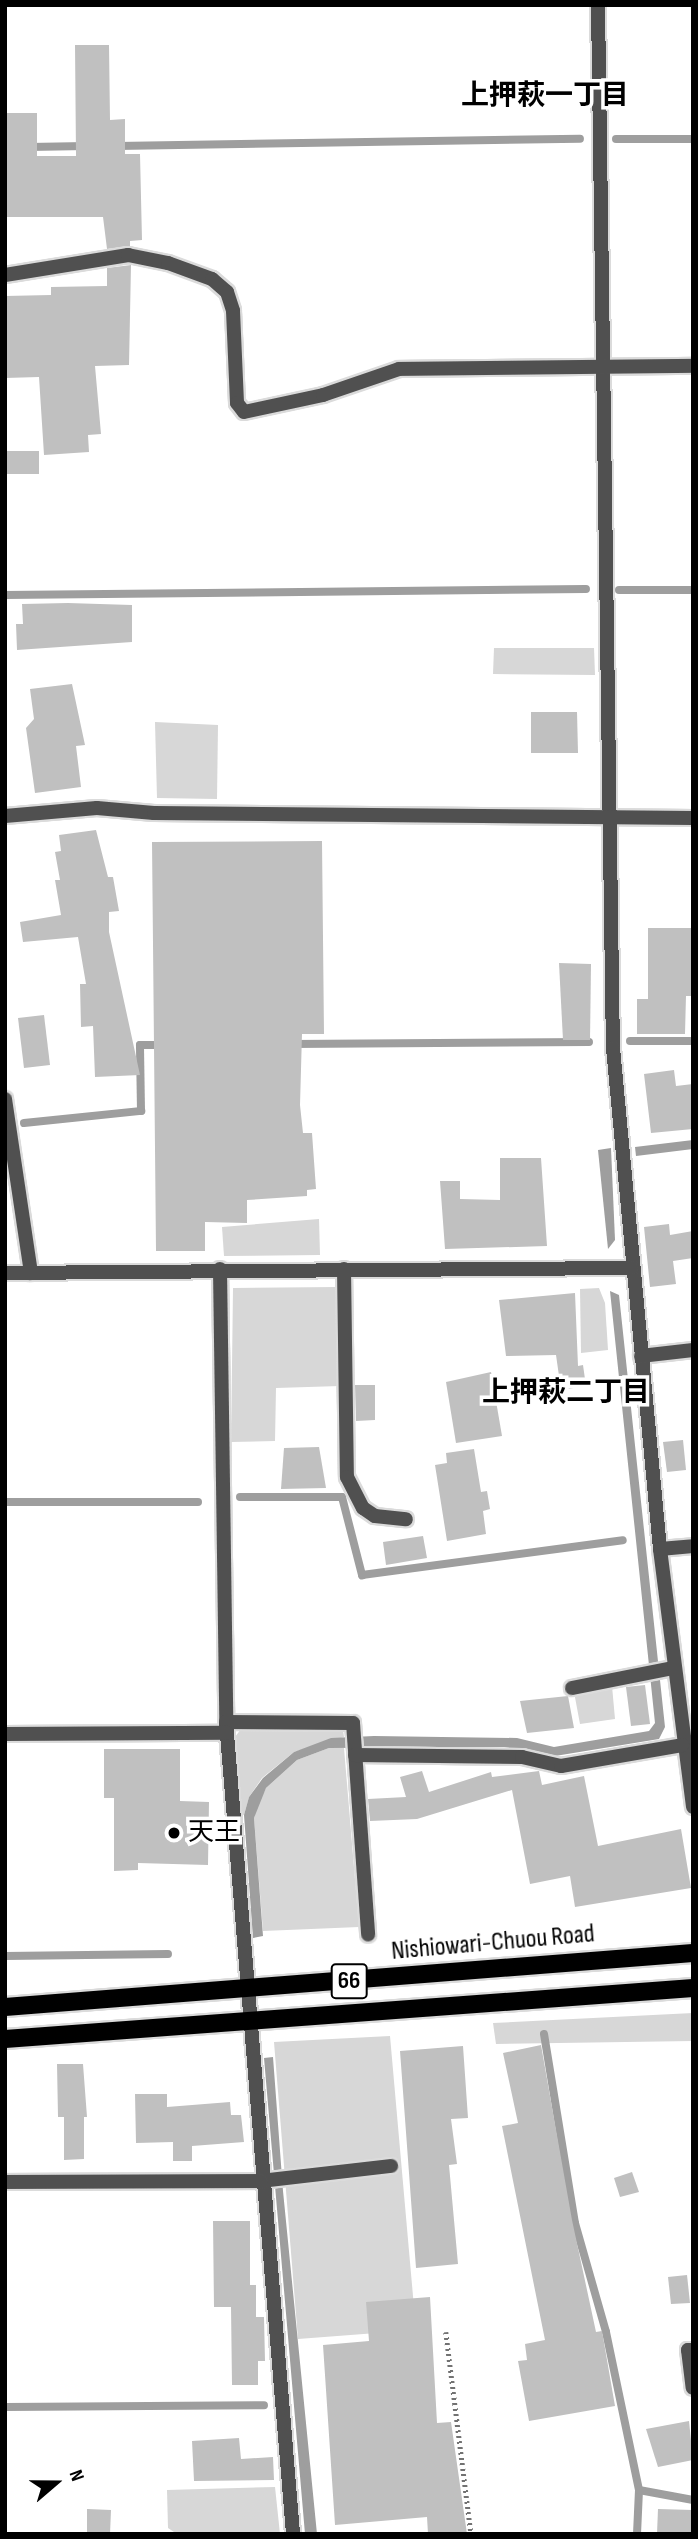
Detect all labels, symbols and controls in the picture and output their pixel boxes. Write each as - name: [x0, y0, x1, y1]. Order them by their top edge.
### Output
- district label: 上押萩一丁目: [461, 79, 629, 113]
- district label: 上押萩二丁目: [482, 1376, 650, 1410]
- place label: 天王: [188, 1817, 240, 1849]
- marker: 天王: [166, 1825, 182, 1841]
- street label: Nishiowari-Chuou Road: [390, 1919, 596, 1967]
- road number: 66: [330, 1960, 368, 2002]
- north arrow: [21, 2448, 91, 2518]
- text: N: [64, 2467, 89, 2484]

